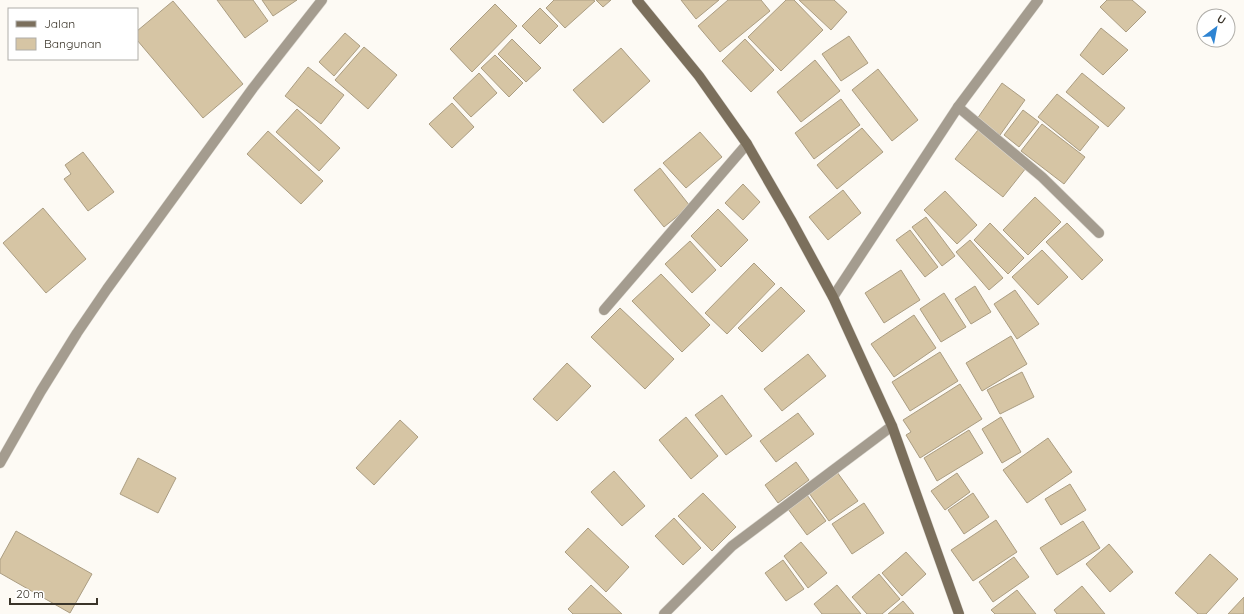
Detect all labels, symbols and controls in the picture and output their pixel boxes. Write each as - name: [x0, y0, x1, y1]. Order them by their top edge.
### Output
- legend: [8, 8, 138, 60]
- north arrow: [1196, 8, 1236, 48]
- text: U: [1214, 12, 1228, 28]
- text: Jalan: [44, 16, 75, 31]
- text: Bangunan: [44, 36, 101, 51]
- scale bar: [10, 580, 97, 606]
- text: 20 m: [16, 586, 44, 601]

